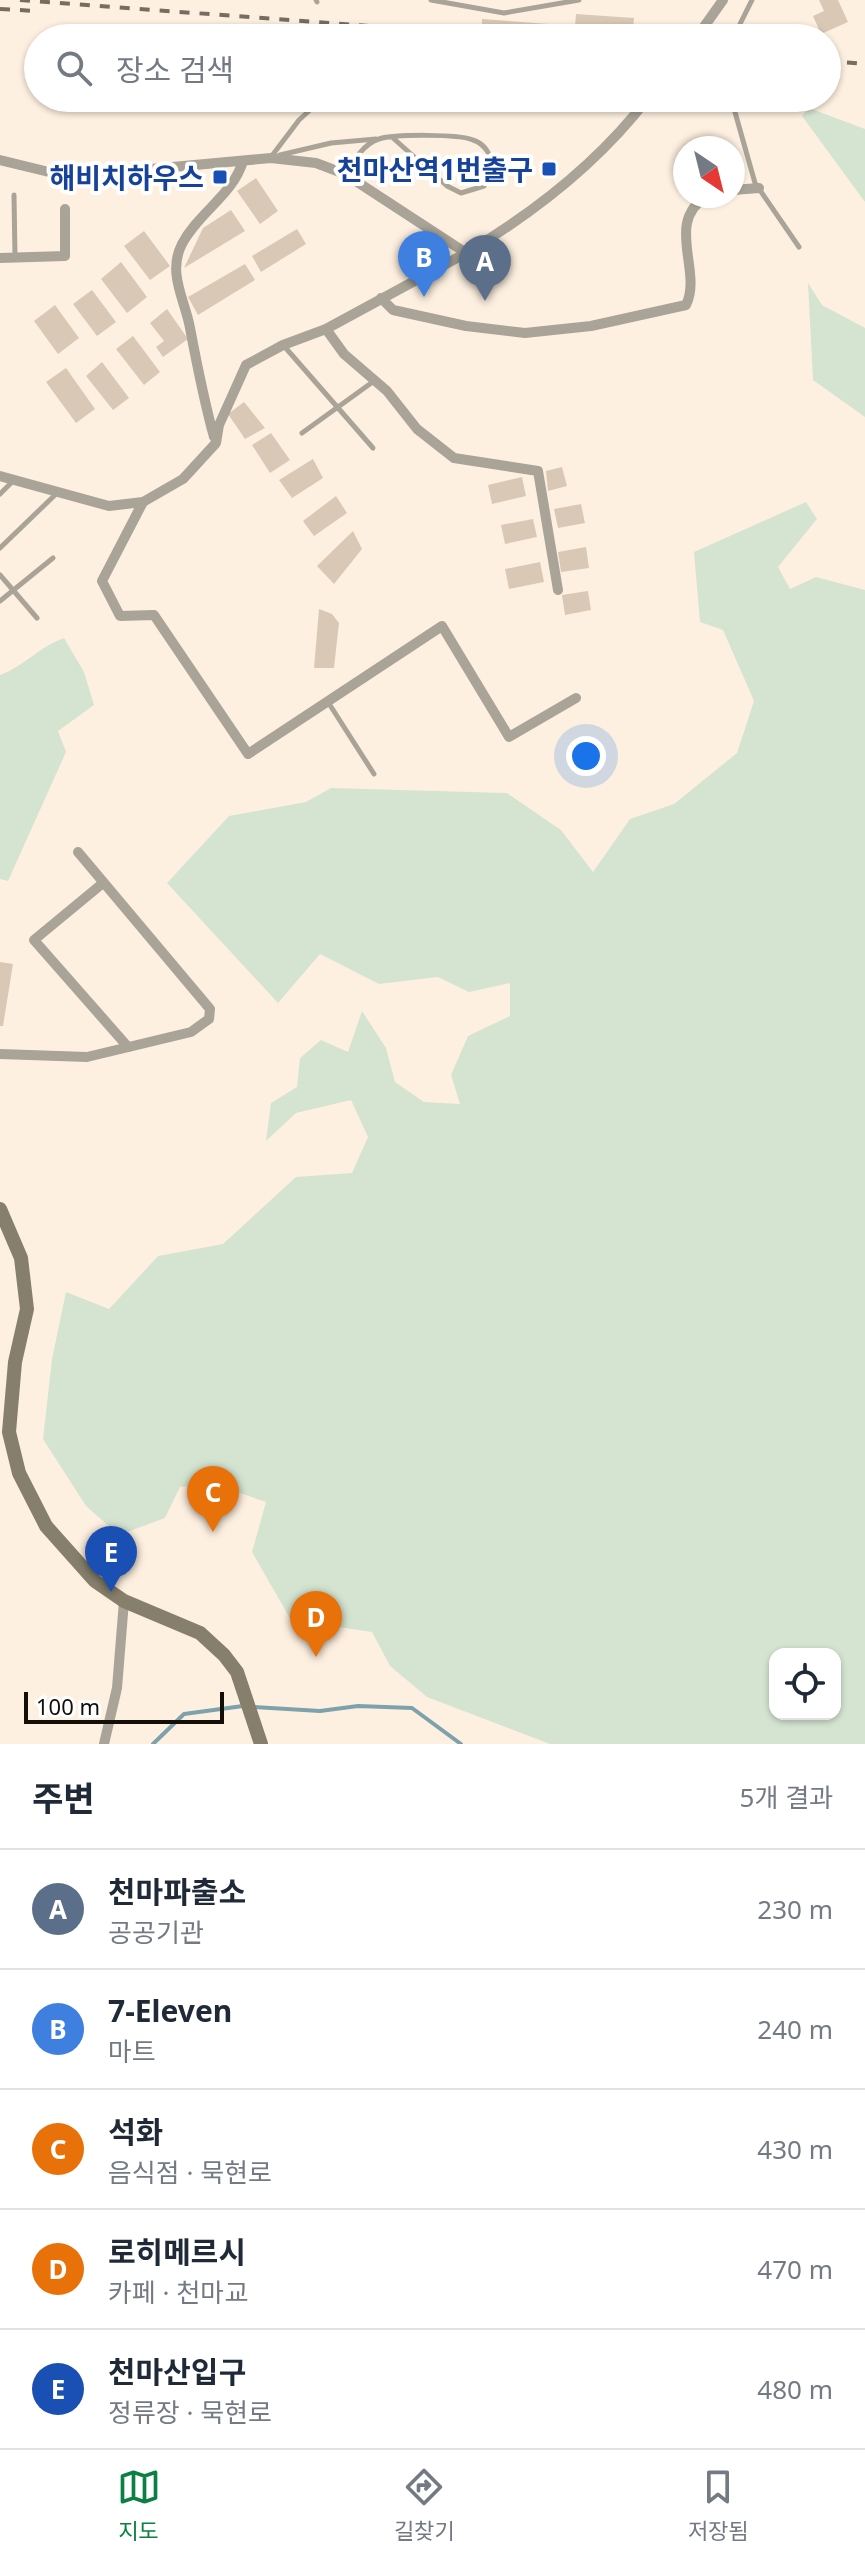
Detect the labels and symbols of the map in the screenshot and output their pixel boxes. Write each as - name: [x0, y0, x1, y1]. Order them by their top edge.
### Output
- north arrow: [673, 136, 745, 208]
- place label: 천마산역1번출구: [337, 150, 533, 188]
- place label: 해비치하우스: [49, 158, 204, 196]
- marker: 천마산역1번출구: [540, 160, 558, 178]
- marker: 해비치하우스: [211, 168, 229, 186]
- pin: B: [398, 231, 450, 297]
- pin: A: [459, 235, 511, 301]
- your location: [566, 736, 606, 776]
- pin: C: [187, 1466, 239, 1532]
- pin: E: [85, 1526, 137, 1592]
- pin: D: [290, 1591, 342, 1657]
- scale bar: [24, 1688, 224, 1724]

